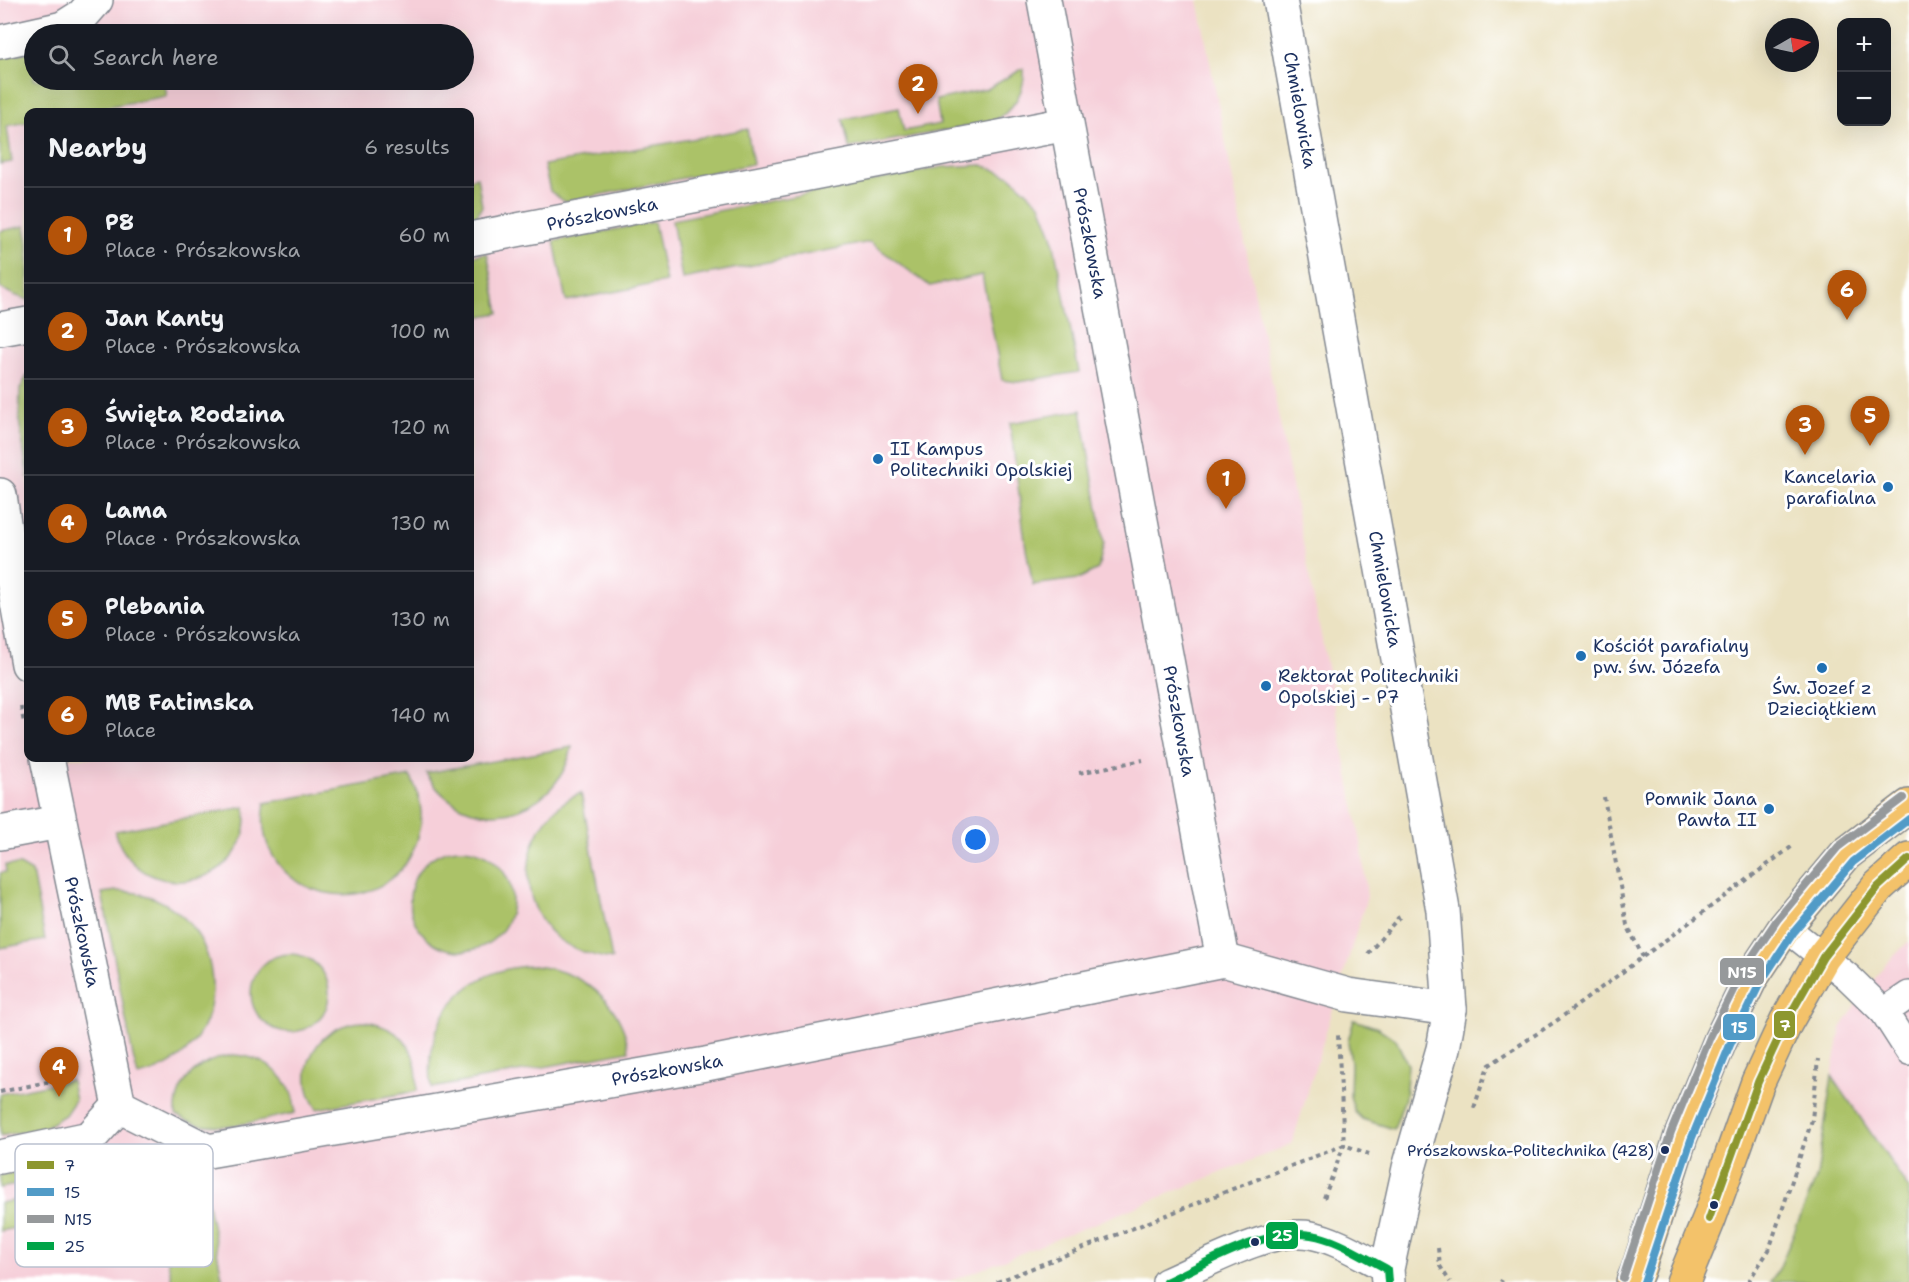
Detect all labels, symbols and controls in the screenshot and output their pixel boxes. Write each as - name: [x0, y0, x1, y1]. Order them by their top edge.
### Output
- north arrow: [1765, 18, 1819, 72]
- map controls: [1837, 18, 1891, 126]
- button: +: [1837, 18, 1891, 72]
- search box: [24, 24, 474, 90]
- icon: search: [45, 41, 78, 74]
- text: Search here: [93, 43, 219, 72]
- street label: Chmielowicka: [1278, 50, 1322, 170]
- pin: 2: [898, 64, 938, 114]
- button: −: [1837, 72, 1891, 126]
- text: Nearby: [48, 130, 147, 165]
- text: 6 results: [364, 134, 450, 160]
- street label: Prószkowska: [1067, 185, 1113, 301]
- street label: Prószkowska: [544, 191, 660, 237]
- text: P8: [105, 208, 134, 237]
- text: 1: [63, 222, 72, 248]
- text: 60 m: [398, 222, 450, 248]
- text: Place · Prószkowska: [105, 237, 300, 263]
- pin: 6: [1828, 270, 1866, 320]
- text: Jan Kanty: [105, 304, 224, 333]
- text: 2: [61, 318, 75, 344]
- text: 100 m: [390, 318, 450, 344]
- text: Place · Prószkowska: [105, 333, 300, 359]
- pin: 5: [1850, 396, 1890, 446]
- text: Święta Rodzina: [105, 400, 284, 429]
- pin: 3: [1786, 406, 1824, 455]
- text: 3: [61, 414, 75, 440]
- text: 120 m: [391, 414, 450, 440]
- text: Place · Prószkowska: [105, 429, 300, 455]
- place label: II Kampus Politechniki Opolskiej: [890, 437, 1072, 482]
- marker: II Kampus Politechniki Opolskiej: [871, 452, 885, 466]
- pin: 1: [1206, 460, 1246, 509]
- place label: Kancelaria parafialna: [1784, 465, 1876, 510]
- marker: Kancelaria parafialna: [1881, 480, 1895, 494]
- text: Lama: [105, 496, 167, 525]
- text: 4: [61, 510, 75, 536]
- text: 130 m: [391, 510, 450, 536]
- text: Place · Prószkowska: [105, 525, 300, 551]
- street label: Chmielowicka: [1363, 529, 1407, 649]
- text: Plebania: [105, 592, 204, 621]
- text: 5: [61, 606, 74, 632]
- text: 130 m: [391, 606, 450, 632]
- text: Place · Prószkowska: [105, 621, 300, 647]
- place label: Kościół parafialny pw. św. Józefa: [1593, 634, 1749, 679]
- marker: Kościół parafialny pw. św. Józefa: [1574, 649, 1588, 663]
- marker: Św. Jozef z Dzieciątkiem: [1815, 661, 1829, 675]
- street label: Prószkowska: [1157, 664, 1201, 778]
- place label: Rektorat Politechniki Opolskiej - P7: [1278, 664, 1459, 709]
- place label: Św. Jozef z Dzieciątkiem: [1768, 676, 1876, 721]
- marker: Rektorat Politechniki Opolskiej - P7: [1259, 679, 1273, 693]
- text: MB Fatimska: [105, 688, 254, 717]
- text: 6: [61, 702, 75, 728]
- text: 140 m: [391, 702, 450, 728]
- text: Place: [105, 717, 156, 743]
- place label: Pomnik Jana Pawła II: [1645, 787, 1757, 832]
- marker: Pomnik Jana Pawła II: [1762, 802, 1776, 816]
- your location: [961, 825, 990, 854]
- street label: Prószkowska: [59, 874, 105, 990]
- line badge: N15: [1719, 957, 1765, 986]
- text: N15: [1727, 962, 1757, 983]
- line badge: 7: [1773, 1010, 1796, 1039]
- line badge: 15: [1722, 1013, 1756, 1041]
- text: 7: [1779, 1015, 1791, 1036]
- text: 15: [1730, 1017, 1748, 1038]
- pin: 4: [40, 1048, 78, 1097]
- street label: Prószkowska: [610, 1048, 724, 1092]
- place label: Prószkowska-Politechnika (428): [1407, 1140, 1654, 1161]
- legend: [15, 1144, 213, 1267]
- marker: Prószkowska-Politechnika (428): [1659, 1144, 1671, 1156]
- text: 7: [64, 1155, 75, 1176]
- text: 15: [64, 1182, 80, 1203]
- unlabelled marker: [1708, 1199, 1720, 1211]
- text: N15: [64, 1209, 92, 1230]
- line badge: 25: [1265, 1221, 1299, 1250]
- text: 25: [1271, 1225, 1293, 1246]
- text: 25: [64, 1236, 85, 1257]
- unlabelled marker: [1249, 1236, 1261, 1248]

